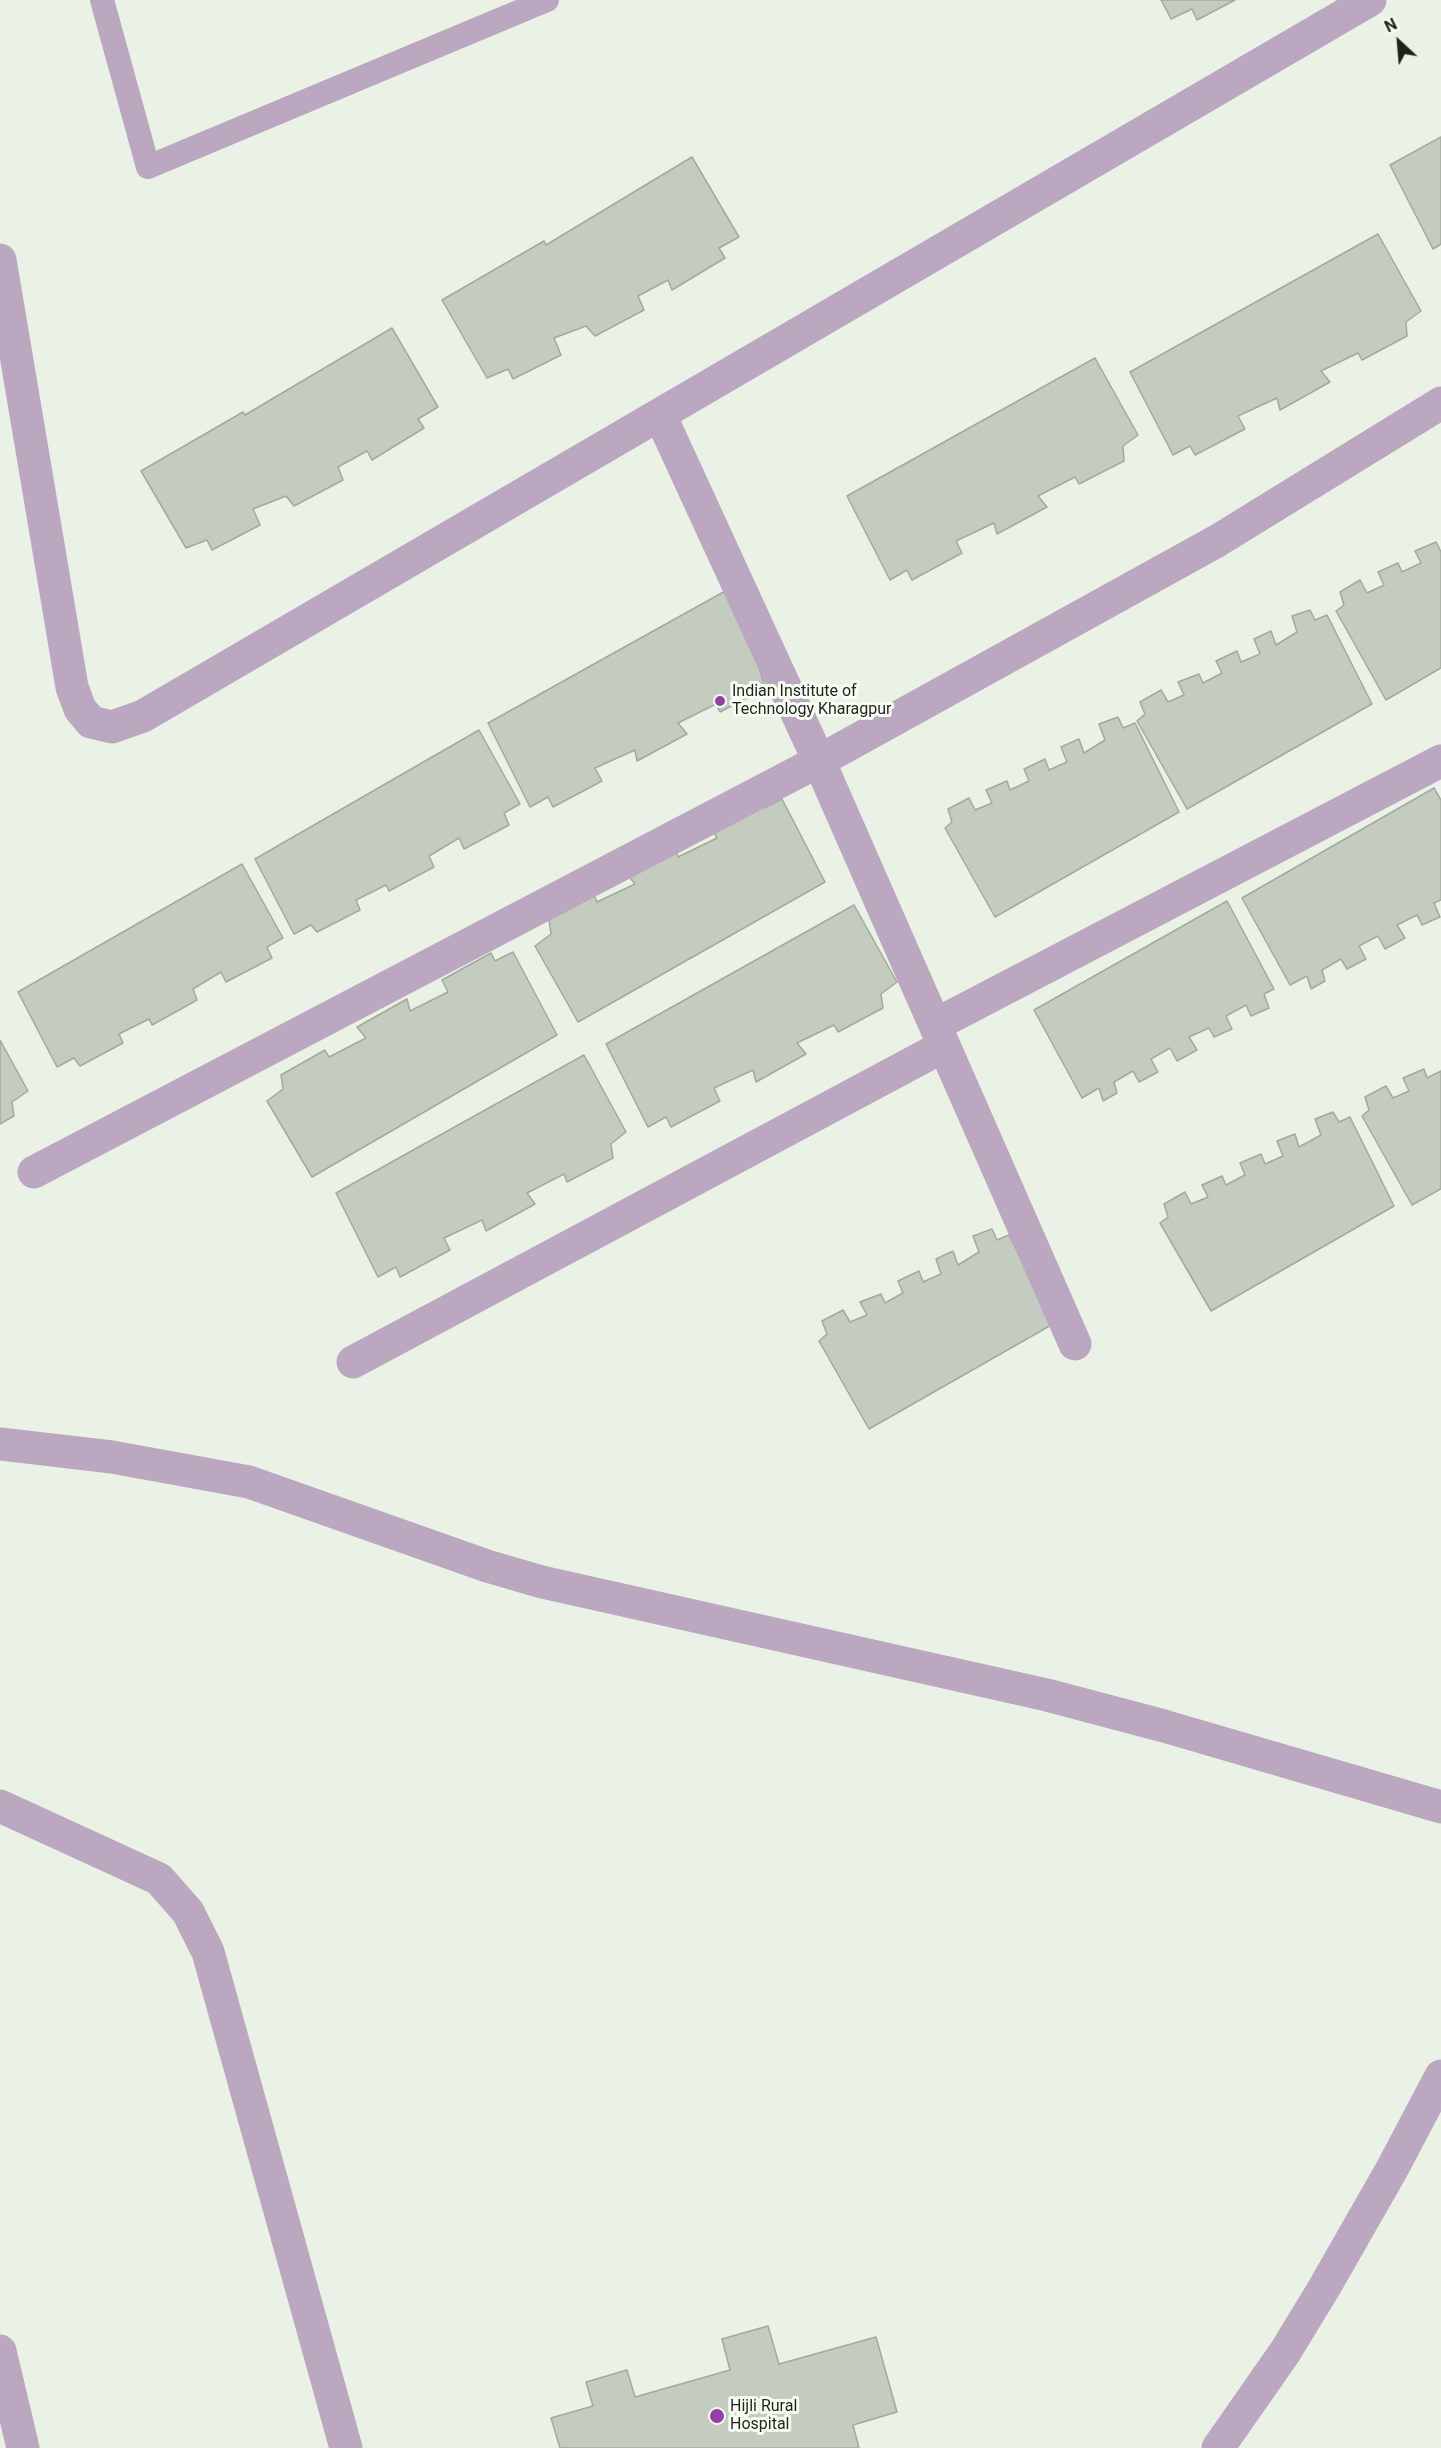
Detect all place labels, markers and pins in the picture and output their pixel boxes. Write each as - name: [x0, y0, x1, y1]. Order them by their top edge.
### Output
- place label: Indian Institute of Technology Kharagpur: [732, 682, 892, 720]
- marker: Indian Institute of Technology Kharagpur: [713, 694, 727, 708]
- place label: Hijli Rural Hospital: [730, 2397, 797, 2435]
- marker: Hijli Rural Hospital: [708, 2407, 726, 2425]

